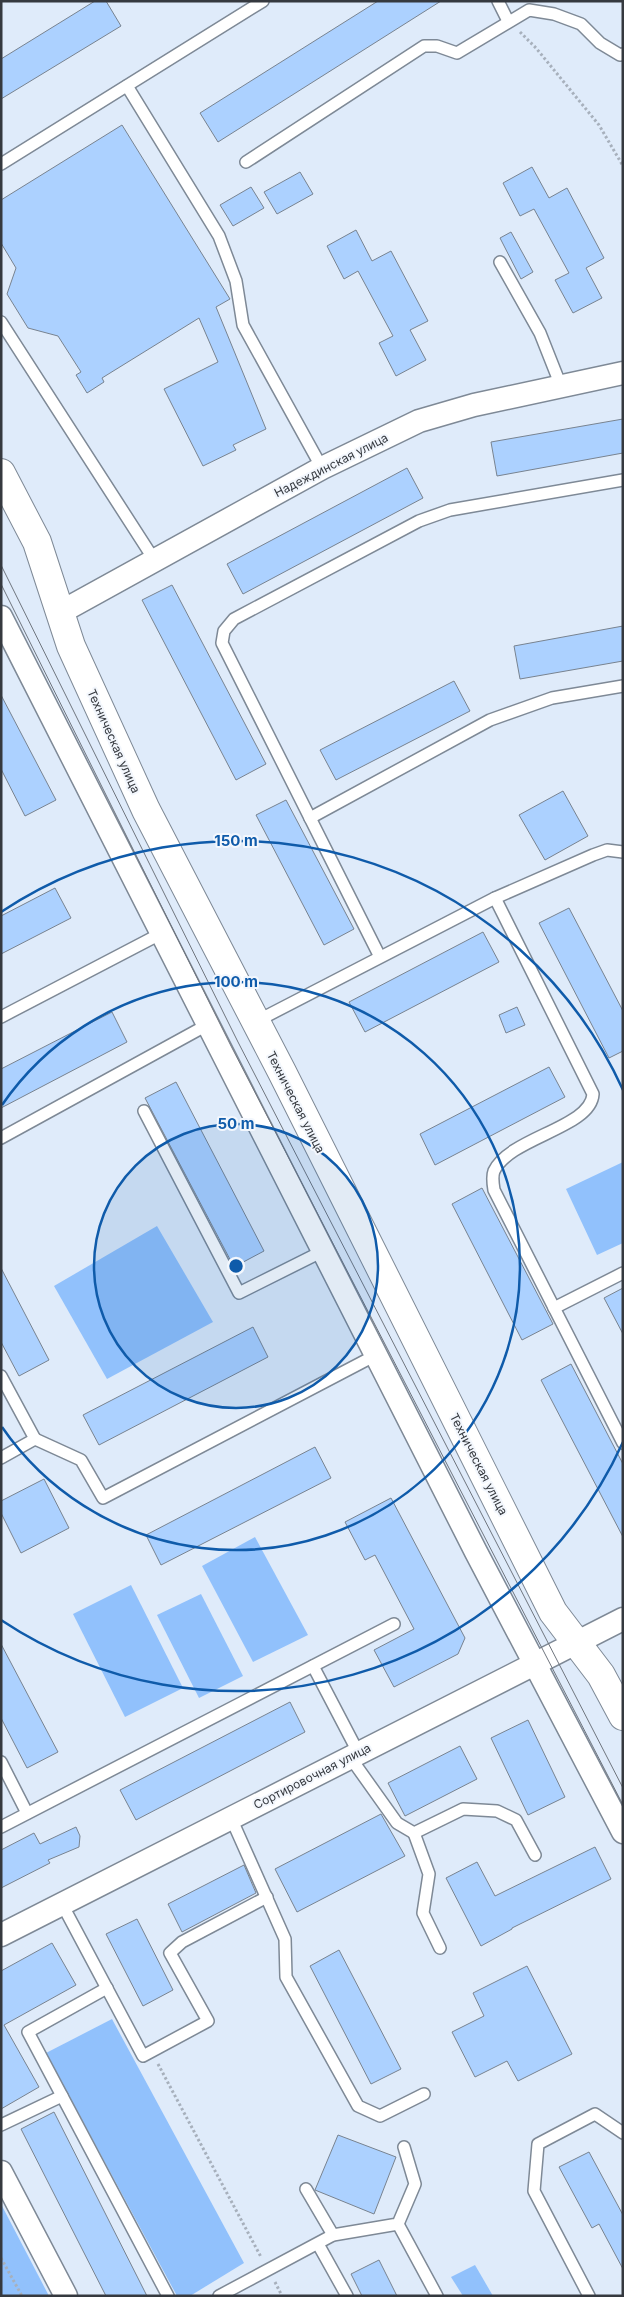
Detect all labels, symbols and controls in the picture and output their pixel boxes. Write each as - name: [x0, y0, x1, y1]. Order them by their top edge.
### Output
- street label: Надеждинская улица: [272, 430, 390, 500]
- street label: Техническая улица: [84, 687, 144, 795]
- text: 150 m: [214, 831, 258, 850]
- text: 100 m: [214, 972, 258, 991]
- street label: Техническая улица: [264, 1049, 328, 1155]
- text: 50 m: [218, 1114, 254, 1133]
- centre of rings: [227, 1257, 245, 1275]
- street label: Техническая улица: [447, 1411, 511, 1517]
- street label: Сортировочная улица: [251, 1740, 373, 1812]

